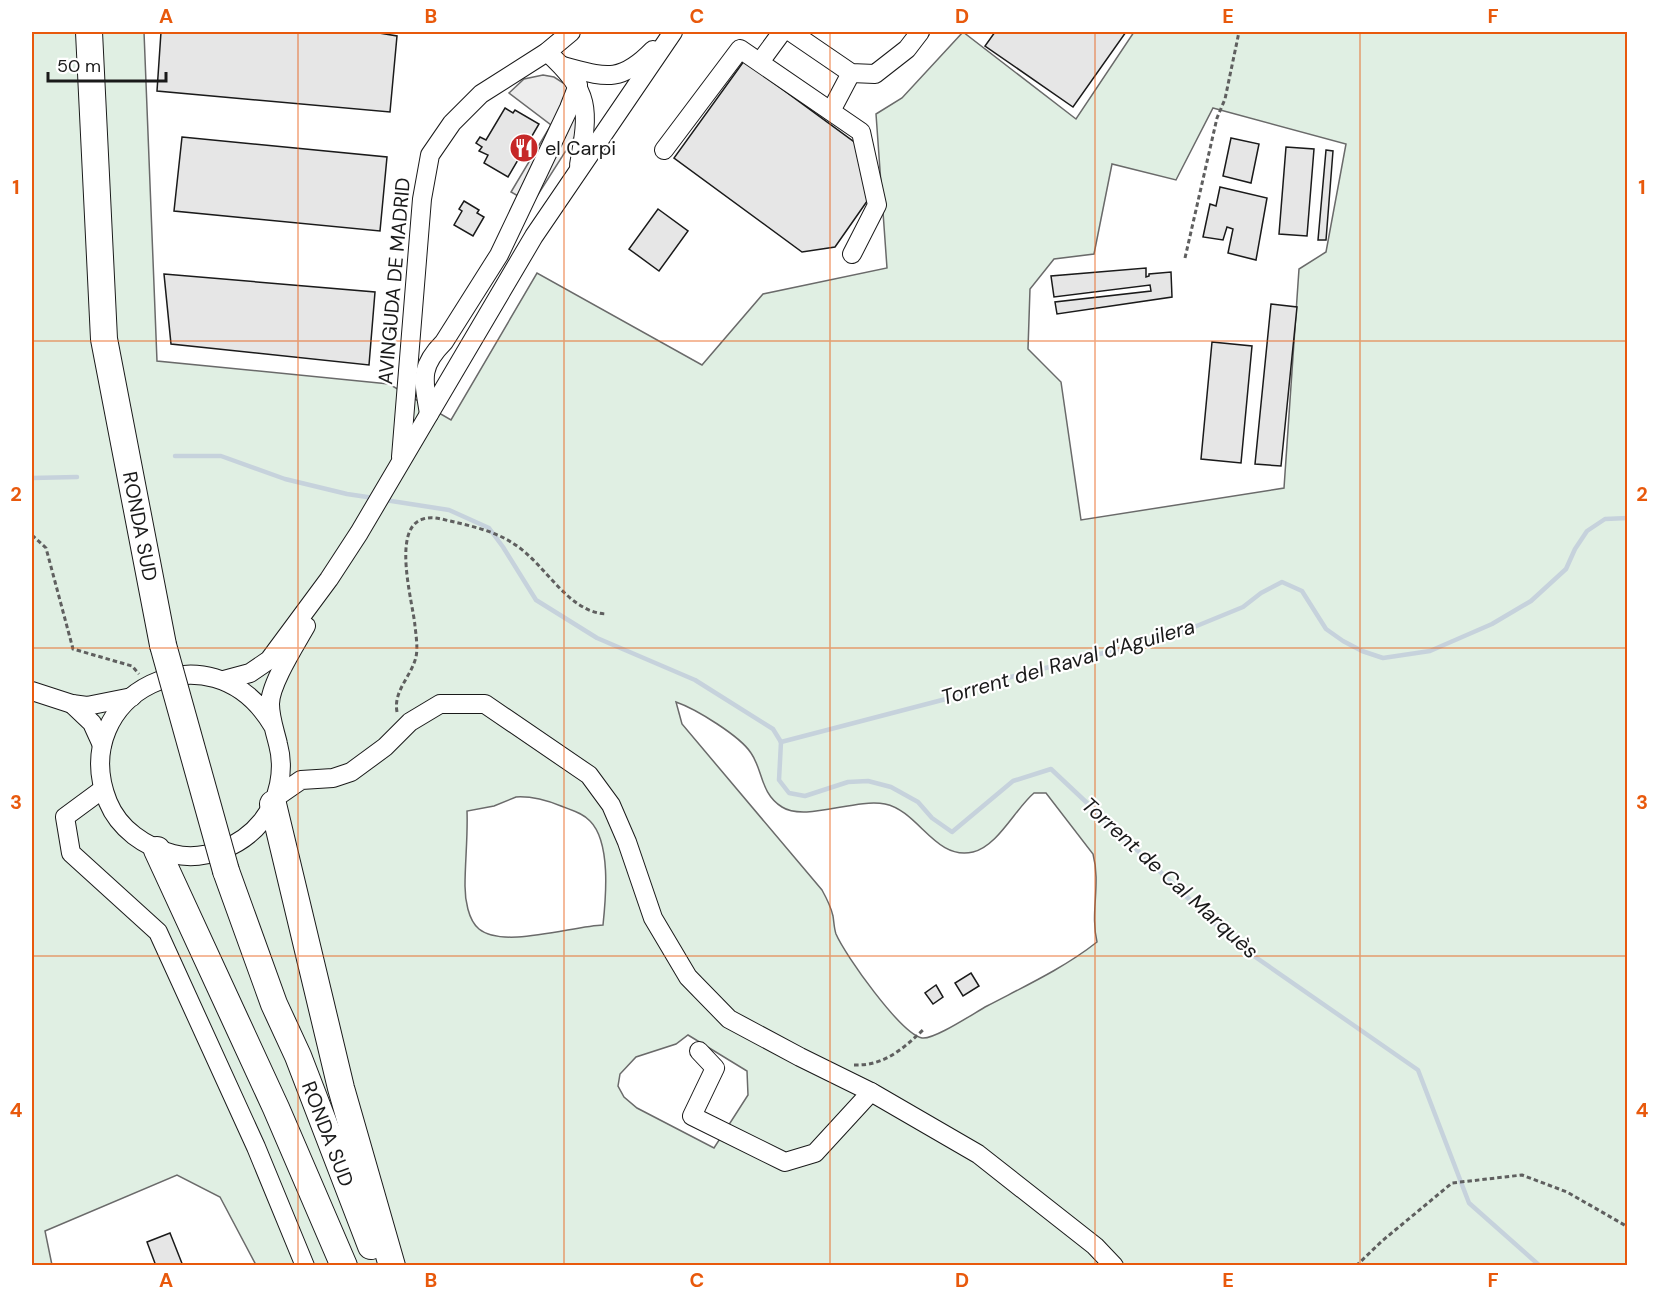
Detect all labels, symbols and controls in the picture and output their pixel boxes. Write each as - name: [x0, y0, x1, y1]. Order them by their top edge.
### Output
- text: A: [159, 3, 173, 29]
- text: B: [425, 3, 437, 29]
- text: C: [690, 3, 704, 29]
- text: D: [955, 3, 969, 29]
- text: E: [1222, 3, 1234, 29]
- text: F: [1487, 3, 1499, 29]
- scale bar: [48, 45, 166, 83]
- text: 50 m: [57, 54, 101, 78]
- restaurant icon: el Carpi: [508, 132, 540, 164]
- place label: el Carpi: [545, 135, 616, 161]
- text: 1: [12, 174, 20, 200]
- text: 1: [1638, 174, 1646, 200]
- street label: AVINGUDA DE MADRID: [372, 177, 416, 385]
- street label: RONDA SUD: [117, 469, 163, 583]
- text: 2: [10, 481, 22, 507]
- text: 2: [1636, 481, 1648, 507]
- water label: Torrent del Raval d'Aguilera: [938, 612, 1198, 712]
- text: 3: [10, 789, 22, 815]
- text: 3: [1636, 789, 1648, 815]
- water label: Torrent de Cal Marquès: [1076, 791, 1264, 965]
- street label: RONDA SUD: [296, 1077, 360, 1190]
- text: 4: [10, 1097, 23, 1123]
- text: 4: [1636, 1097, 1649, 1123]
- text: A: [159, 1267, 173, 1293]
- text: B: [425, 1267, 437, 1293]
- text: C: [690, 1267, 704, 1293]
- text: D: [955, 1267, 969, 1293]
- text: E: [1222, 1267, 1234, 1293]
- text: F: [1487, 1267, 1499, 1293]

